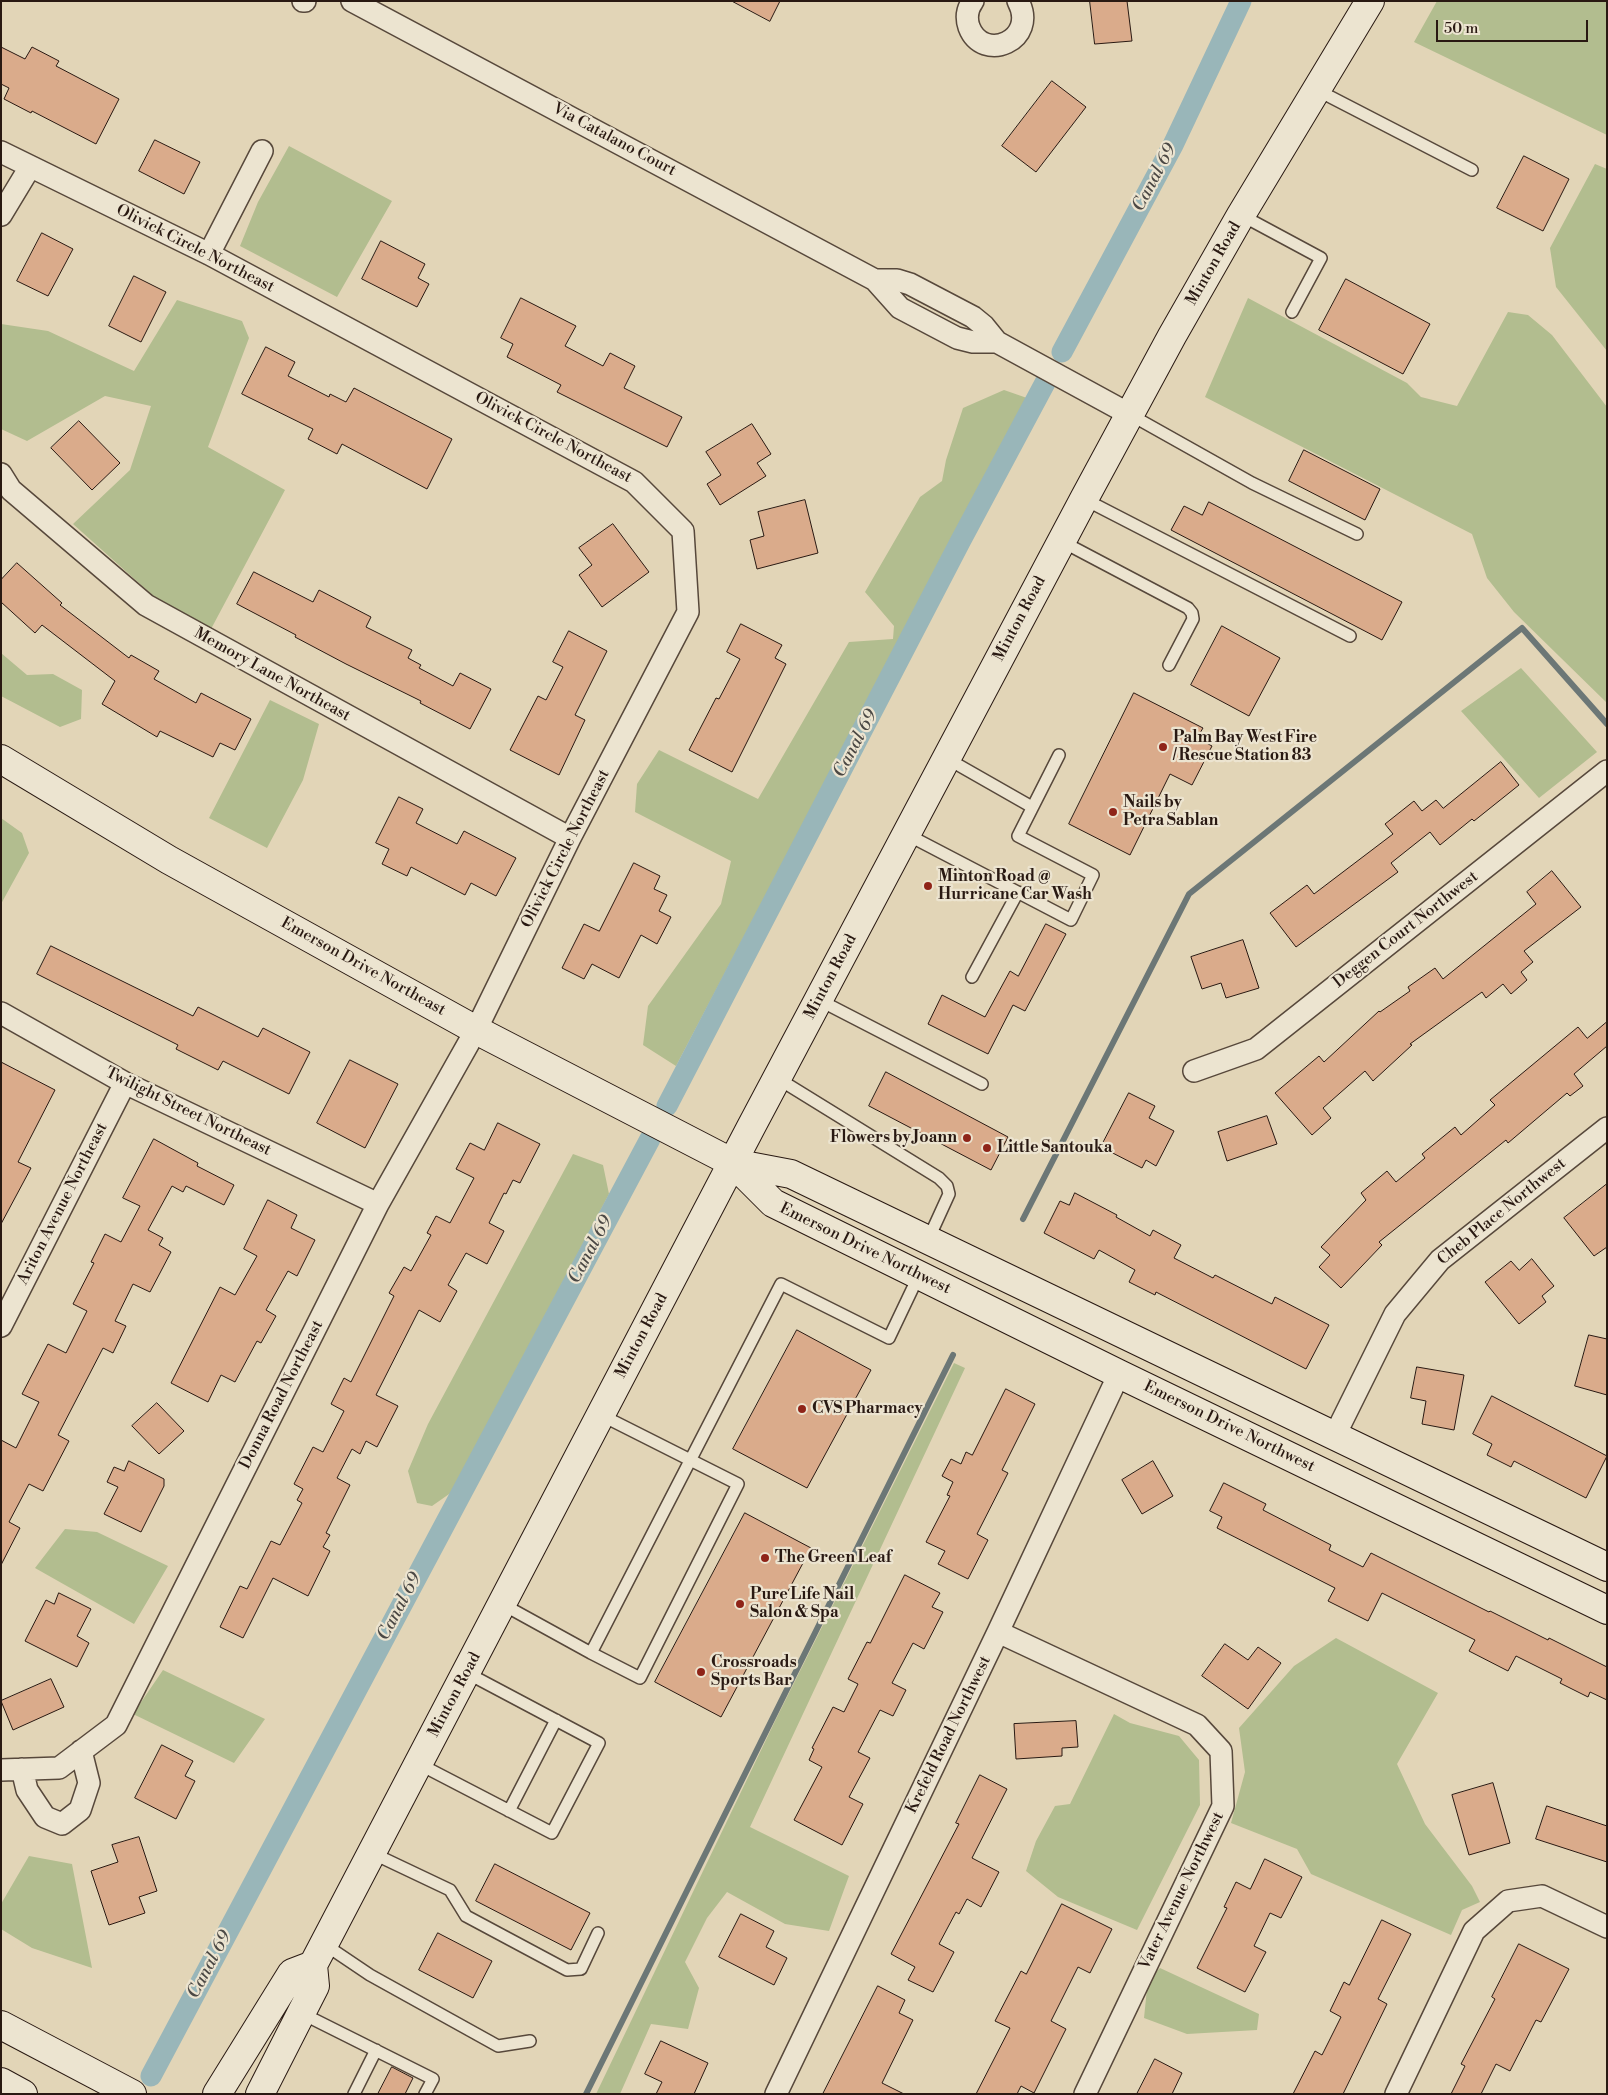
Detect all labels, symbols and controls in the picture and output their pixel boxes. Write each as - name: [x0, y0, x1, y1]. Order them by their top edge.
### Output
- scale bar: [1438, 10, 1590, 42]
- text: 50 m: [1444, 19, 1478, 38]
- street label: Via Catalano Court: [549, 99, 679, 181]
- water label: Canal 69: [1128, 140, 1182, 216]
- street label: Olivick Circle Northeast: [113, 201, 277, 297]
- street label: Minton Road: [1182, 219, 1246, 309]
- street label: Olivick Circle Northeast: [471, 388, 635, 488]
- street label: Minton Road: [990, 573, 1050, 665]
- street label: Memory Lane Northeast: [190, 624, 354, 726]
- water label: Canal 69: [829, 706, 883, 782]
- place label: Palm Bay West Fire / Rescue Station 83: [1173, 728, 1317, 766]
- marker: Palm Bay West Fire / Rescue Station 83: [1157, 741, 1169, 753]
- street label: Olivick Circle Northeast: [518, 767, 614, 931]
- place label: Nails by Petra Sablan: [1123, 793, 1218, 831]
- marker: Nails by Petra Sablan: [1107, 806, 1119, 818]
- place label: Minton Road @ Hurricane Car Wash: [938, 867, 1092, 905]
- street label: Deggen Court Northwest: [1330, 868, 1482, 992]
- marker: Minton Road @ Hurricane Car Wash: [922, 880, 934, 892]
- street label: Emerson Drive Northeast: [277, 914, 449, 1020]
- street label: Minton Road: [801, 931, 861, 1023]
- street label: Twilight Street Northeast: [102, 1063, 274, 1161]
- street label: Ariton Avenue Northeast: [14, 1120, 112, 1288]
- place label: Flowers by Joann: [830, 1128, 957, 1148]
- marker: Flowers by Joann: [961, 1132, 973, 1144]
- place label: Little Santouka: [997, 1138, 1113, 1158]
- marker: Little Santouka: [981, 1142, 993, 1154]
- street label: Cheb Place Northwest: [1434, 1154, 1570, 1270]
- street label: Emerson Drive Northwest: [776, 1199, 954, 1299]
- water label: Canal 69: [564, 1212, 618, 1288]
- street label: Minton Road: [612, 1290, 672, 1382]
- street label: Donna Road Northeast: [236, 1317, 328, 1473]
- street label: Emerson Drive Northwest: [1140, 1377, 1318, 1477]
- place label: CVS Pharmacy: [812, 1399, 923, 1419]
- marker: CVS Pharmacy: [796, 1403, 808, 1415]
- place label: The Green Leaf: [775, 1548, 891, 1568]
- marker: The Green Leaf: [759, 1552, 771, 1564]
- water label: Canal 69: [373, 1569, 427, 1645]
- place label: Pure Life Nail Salon & Spa: [750, 1585, 854, 1623]
- marker: Pure Life Nail Salon & Spa: [734, 1598, 746, 1610]
- street label: Minton Road: [425, 1649, 485, 1741]
- place label: Crossroads Sports Bar: [711, 1653, 797, 1691]
- street label: Krefeld Road Northwest: [902, 1653, 996, 1817]
- marker: Crossroads Sports Bar: [695, 1666, 707, 1678]
- street label: Vater Avenue Northwest: [1135, 1809, 1229, 1973]
- water label: Canal 69: [183, 1927, 237, 2003]

